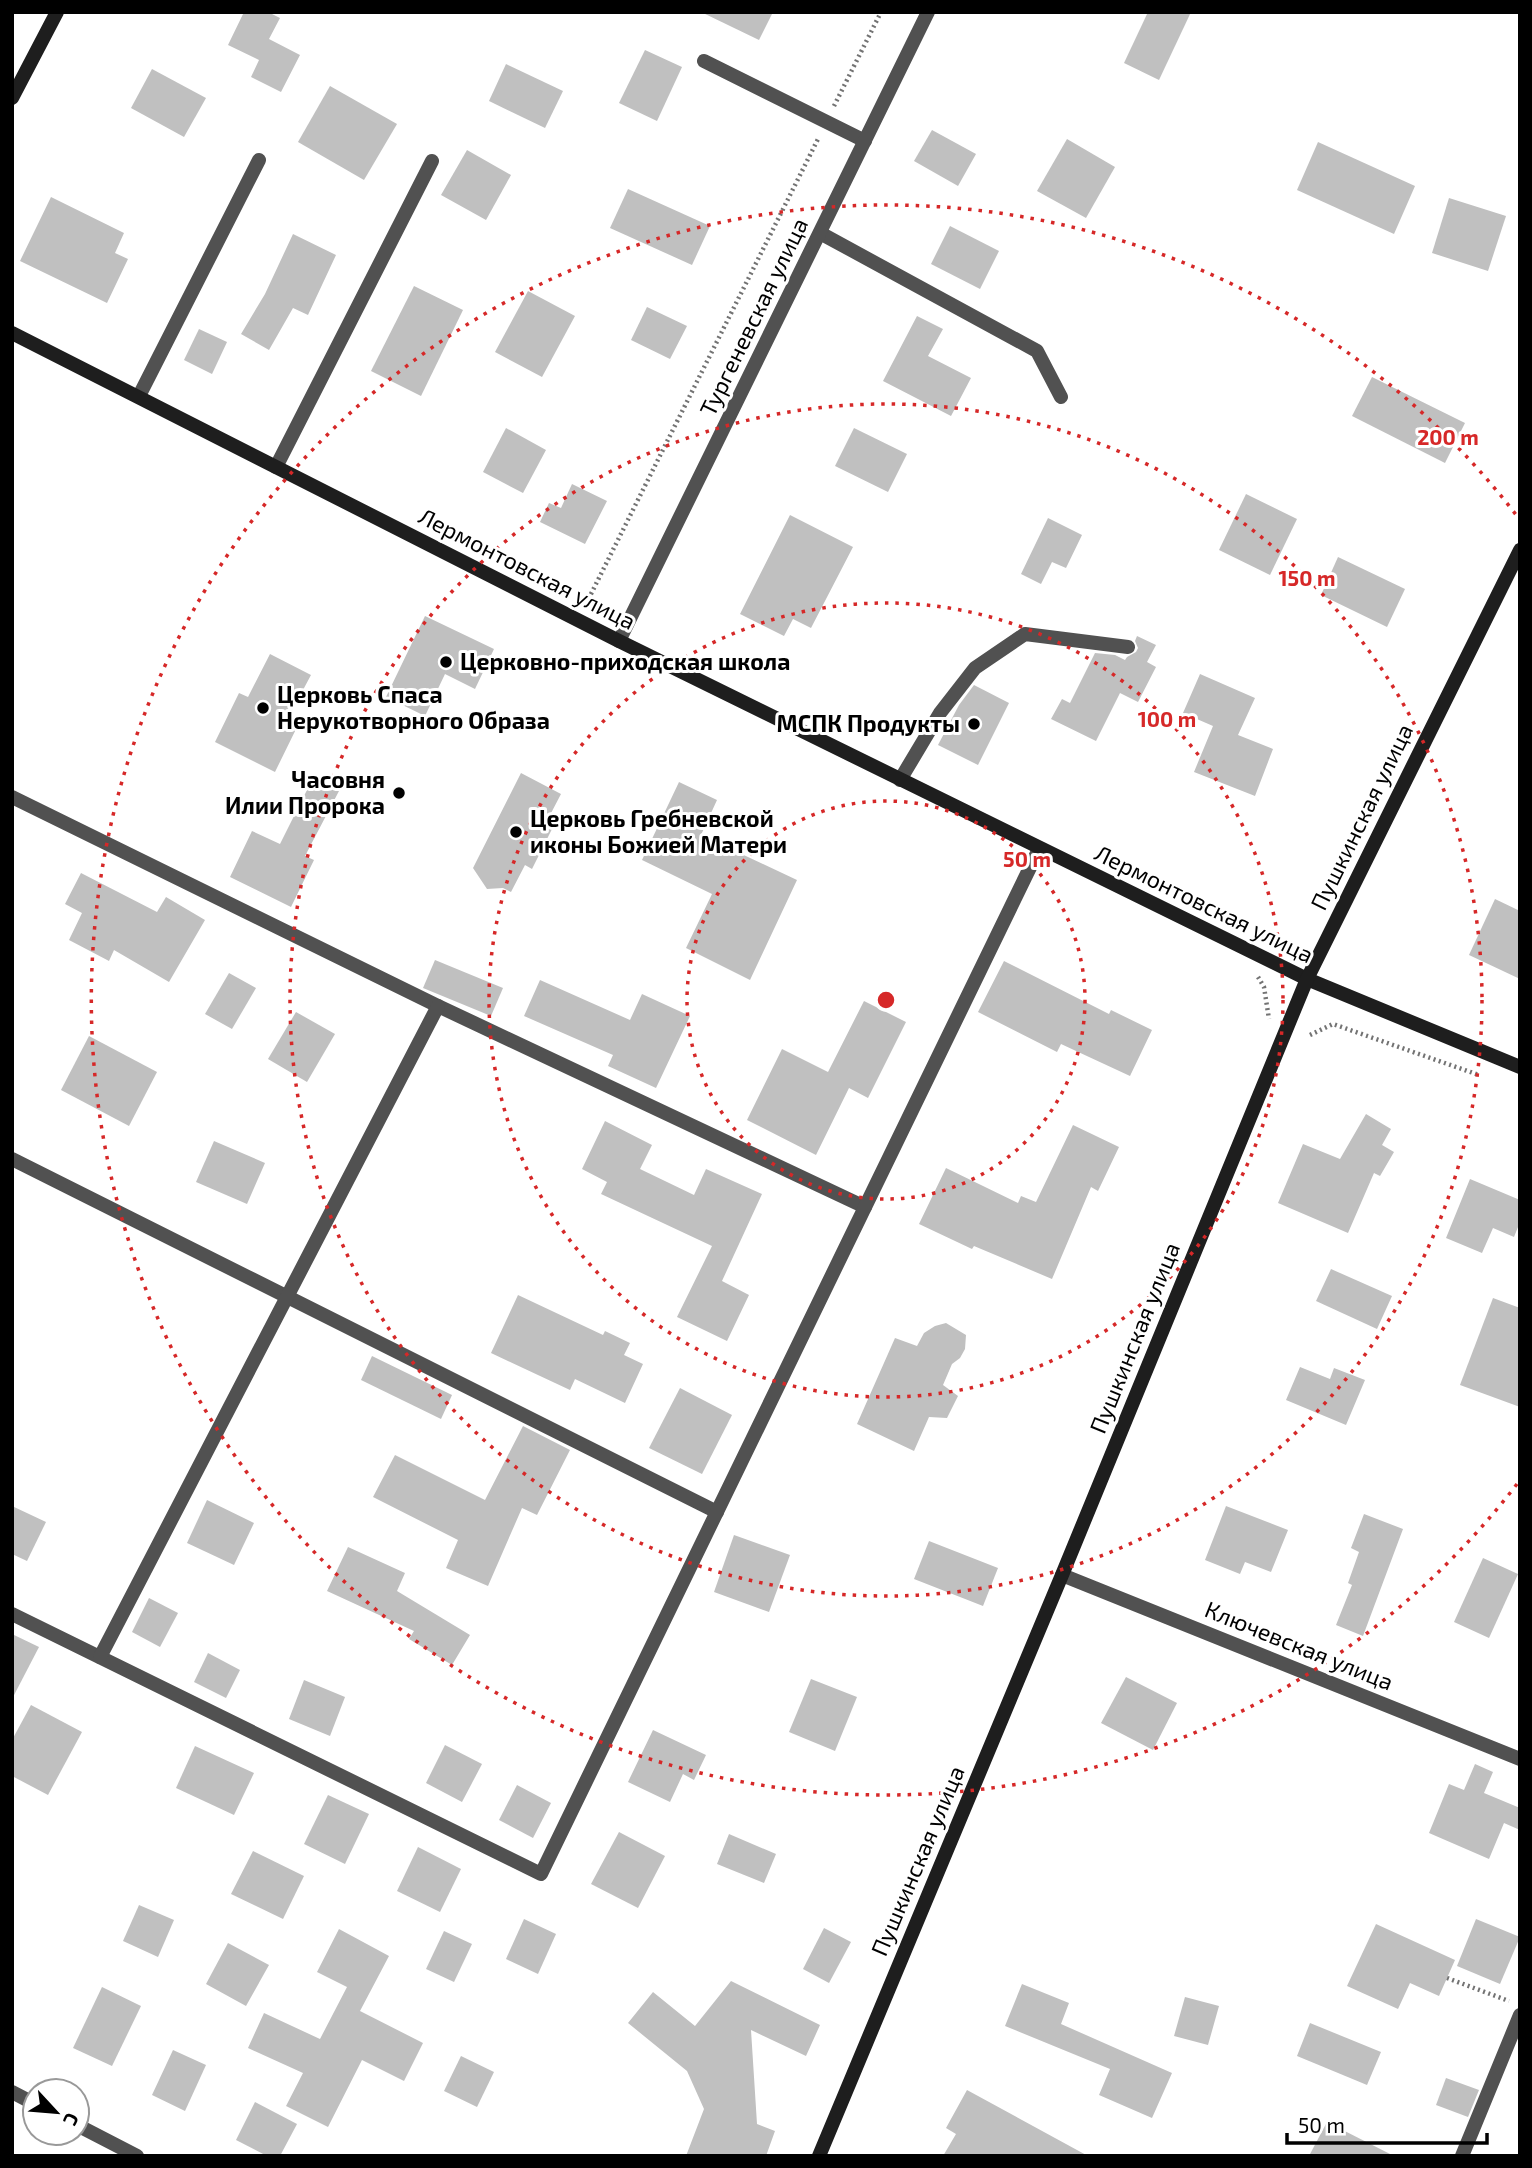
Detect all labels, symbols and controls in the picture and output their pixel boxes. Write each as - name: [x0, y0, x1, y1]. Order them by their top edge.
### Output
- street label: Тургеневская улица: [693, 213, 814, 421]
- text: 200 m: [1417, 424, 1479, 449]
- street label: Лермонтовская улица: [414, 501, 641, 636]
- text: 150 m: [1279, 565, 1335, 590]
- place label: Церковно-приходская школа: [460, 647, 790, 675]
- marker: Церковно-приходская школа: [438, 654, 454, 670]
- place label: Церковь Спаса Нерукотворного Образа: [277, 680, 550, 734]
- marker: Церковь Спаса Нерукотворного Образа: [255, 700, 271, 716]
- text: 100 m: [1138, 706, 1196, 731]
- place label: МСПК Продукты: [777, 709, 960, 737]
- marker: МСПК Продукты: [966, 716, 982, 732]
- street label: Пушкинская улица: [1304, 719, 1419, 915]
- place label: Часовня Илии Пророка: [225, 765, 385, 819]
- marker: Часовня Илии Пророка: [391, 785, 407, 801]
- place label: Церковь Гребневской иконы Божией Матери: [530, 804, 787, 858]
- marker: Церковь Гребневской иконы Божией Матери: [508, 824, 524, 840]
- street label: Лермонтовская улица: [1090, 838, 1318, 969]
- text: 50 m: [1003, 846, 1051, 871]
- centre of rings: [874, 988, 898, 1012]
- street label: Пушкинская улица: [1083, 1238, 1186, 1438]
- street label: Ключевская улица: [1201, 1595, 1398, 1697]
- street label: Пушкинская улица: [864, 1761, 971, 1960]
- north arrow: [21, 2077, 91, 2147]
- scale bar: [1287, 2102, 1486, 2146]
- text: С: [59, 2110, 85, 2130]
- text: 50 m: [1298, 2112, 1345, 2137]

